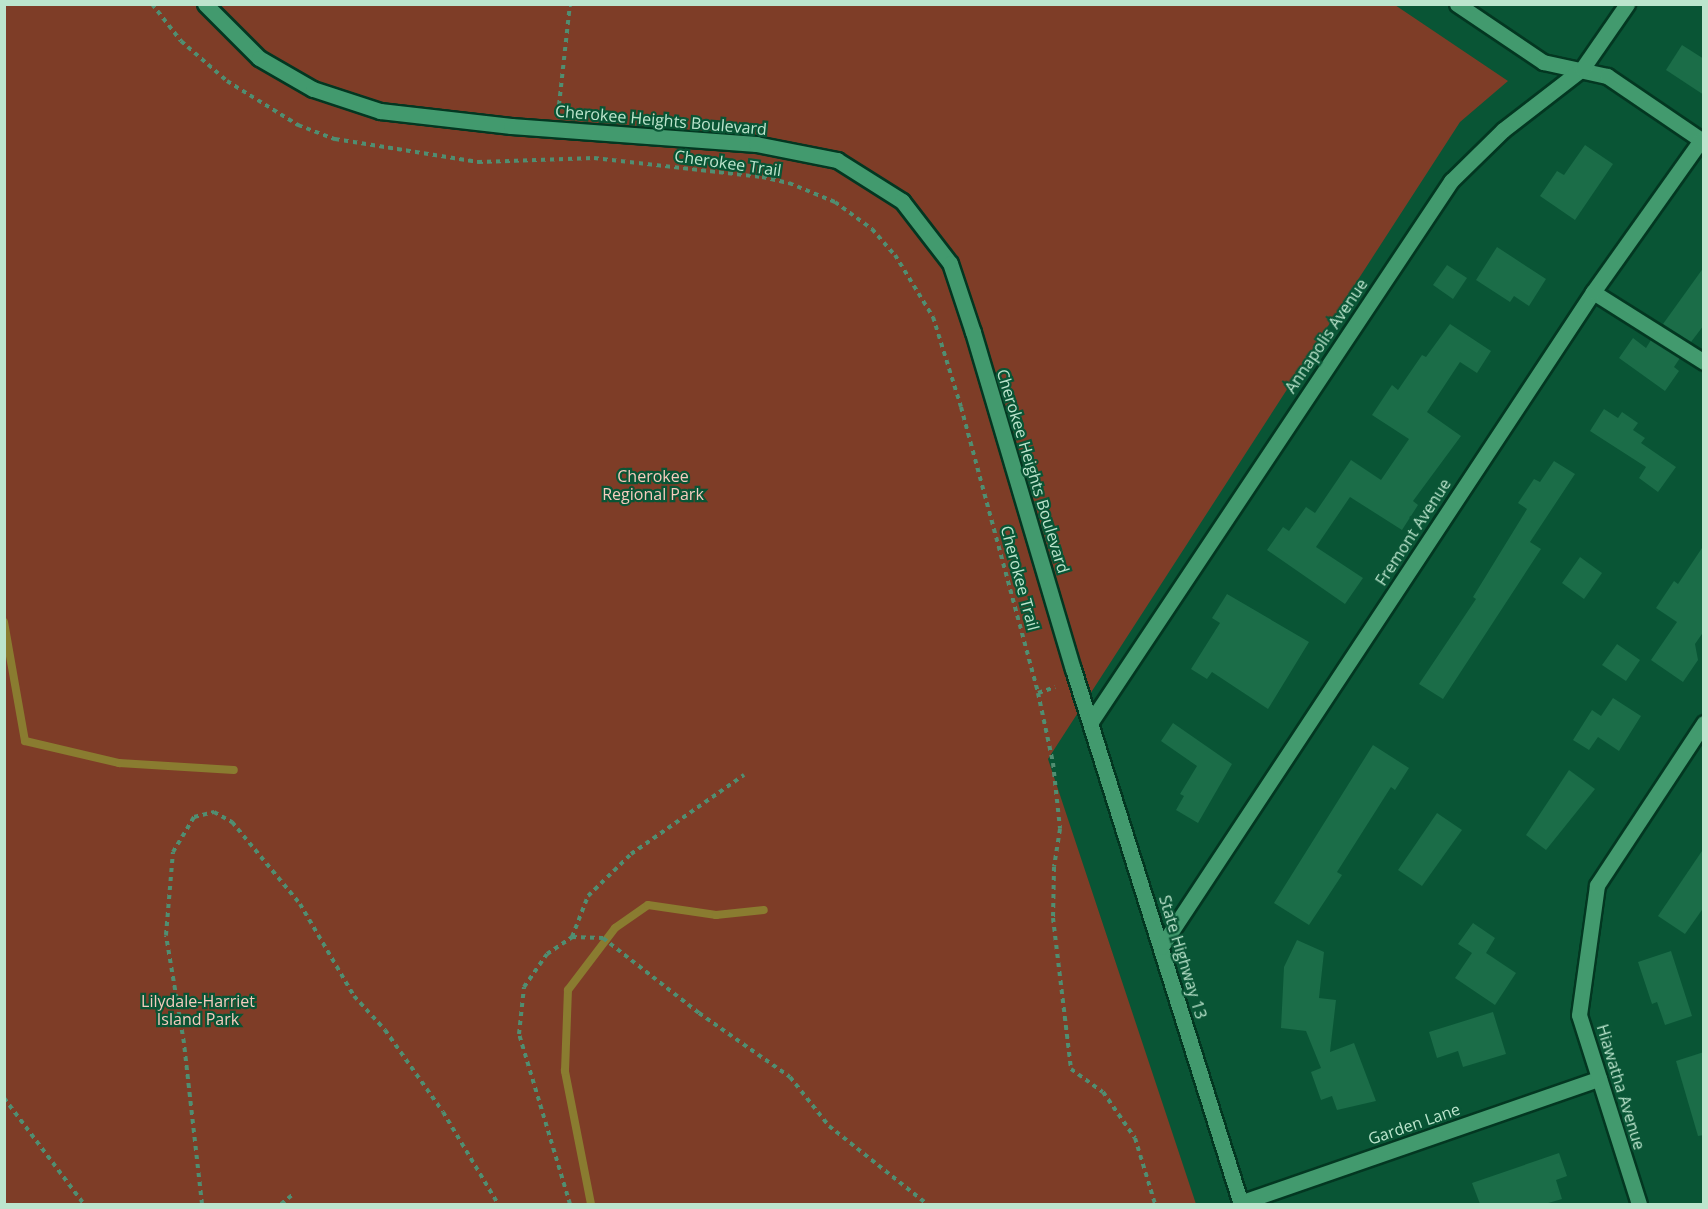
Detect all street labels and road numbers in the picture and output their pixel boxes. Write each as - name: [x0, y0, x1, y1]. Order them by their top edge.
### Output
- street label: Cherokee Heights Boulevard: [554, 101, 768, 139]
- street label: Cherokee Trail: [673, 146, 783, 180]
- street label: Annapolis Avenue: [1281, 275, 1371, 397]
- street label: Cherokee Heights Boulevard: [993, 367, 1073, 575]
- street label: Fremont Avenue: [1371, 475, 1455, 589]
- street label: Cherokee Trail: [997, 523, 1043, 633]
- street label: State Highway 13: [1155, 893, 1211, 1021]
- street label: Hiawatha Avenue: [1593, 1022, 1649, 1152]
- street label: Garden Lane: [1366, 1099, 1462, 1149]

